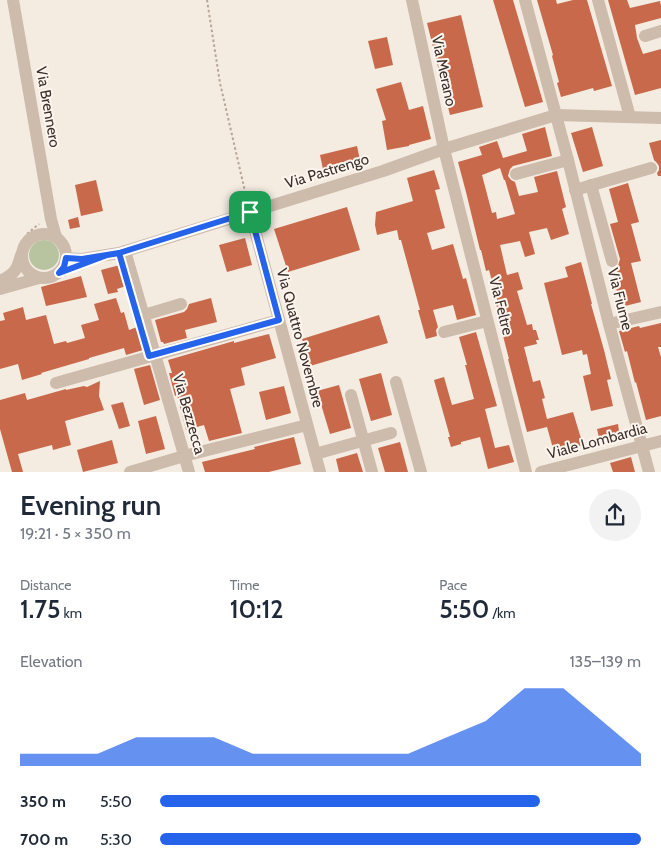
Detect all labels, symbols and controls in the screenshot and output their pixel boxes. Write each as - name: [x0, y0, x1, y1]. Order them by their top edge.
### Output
- street label: Via Merano: [428, 34, 460, 108]
- street label: Via Brennero: [32, 65, 64, 149]
- street label: Via Pastrengo: [283, 150, 371, 192]
- pin: [229, 191, 271, 233]
- icon: arrive: [236, 198, 264, 226]
- street label: Via Quattro Novembre: [273, 266, 327, 410]
- street label: Via Fiume: [604, 266, 636, 332]
- street label: Via Feltre: [485, 275, 517, 337]
- street label: Via Bezzecca: [169, 372, 209, 457]
- street label: Viale Lombardia: [545, 419, 649, 463]
- text: Evening run: [20, 488, 161, 522]
- button: share: [589, 489, 641, 541]
- text: 19:21 · 5 × 350 m: [20, 524, 131, 543]
- text: Distance: [20, 576, 72, 594]
- text: Time: [230, 576, 259, 594]
- text: Pace: [439, 576, 467, 594]
- text: 1.75: [20, 594, 60, 624]
- text: 10:12: [230, 594, 284, 624]
- text: 5:50: [439, 594, 489, 624]
- text: km: [60, 604, 82, 622]
- text: /km: [489, 604, 516, 622]
- text: Elevation: [20, 652, 83, 671]
- text: 135–139 m: [569, 652, 641, 671]
- text: 350 m: [20, 792, 66, 811]
- text: 5:50: [100, 792, 132, 811]
- text: 700 m: [20, 830, 68, 849]
- text: 5:30: [100, 830, 132, 849]

